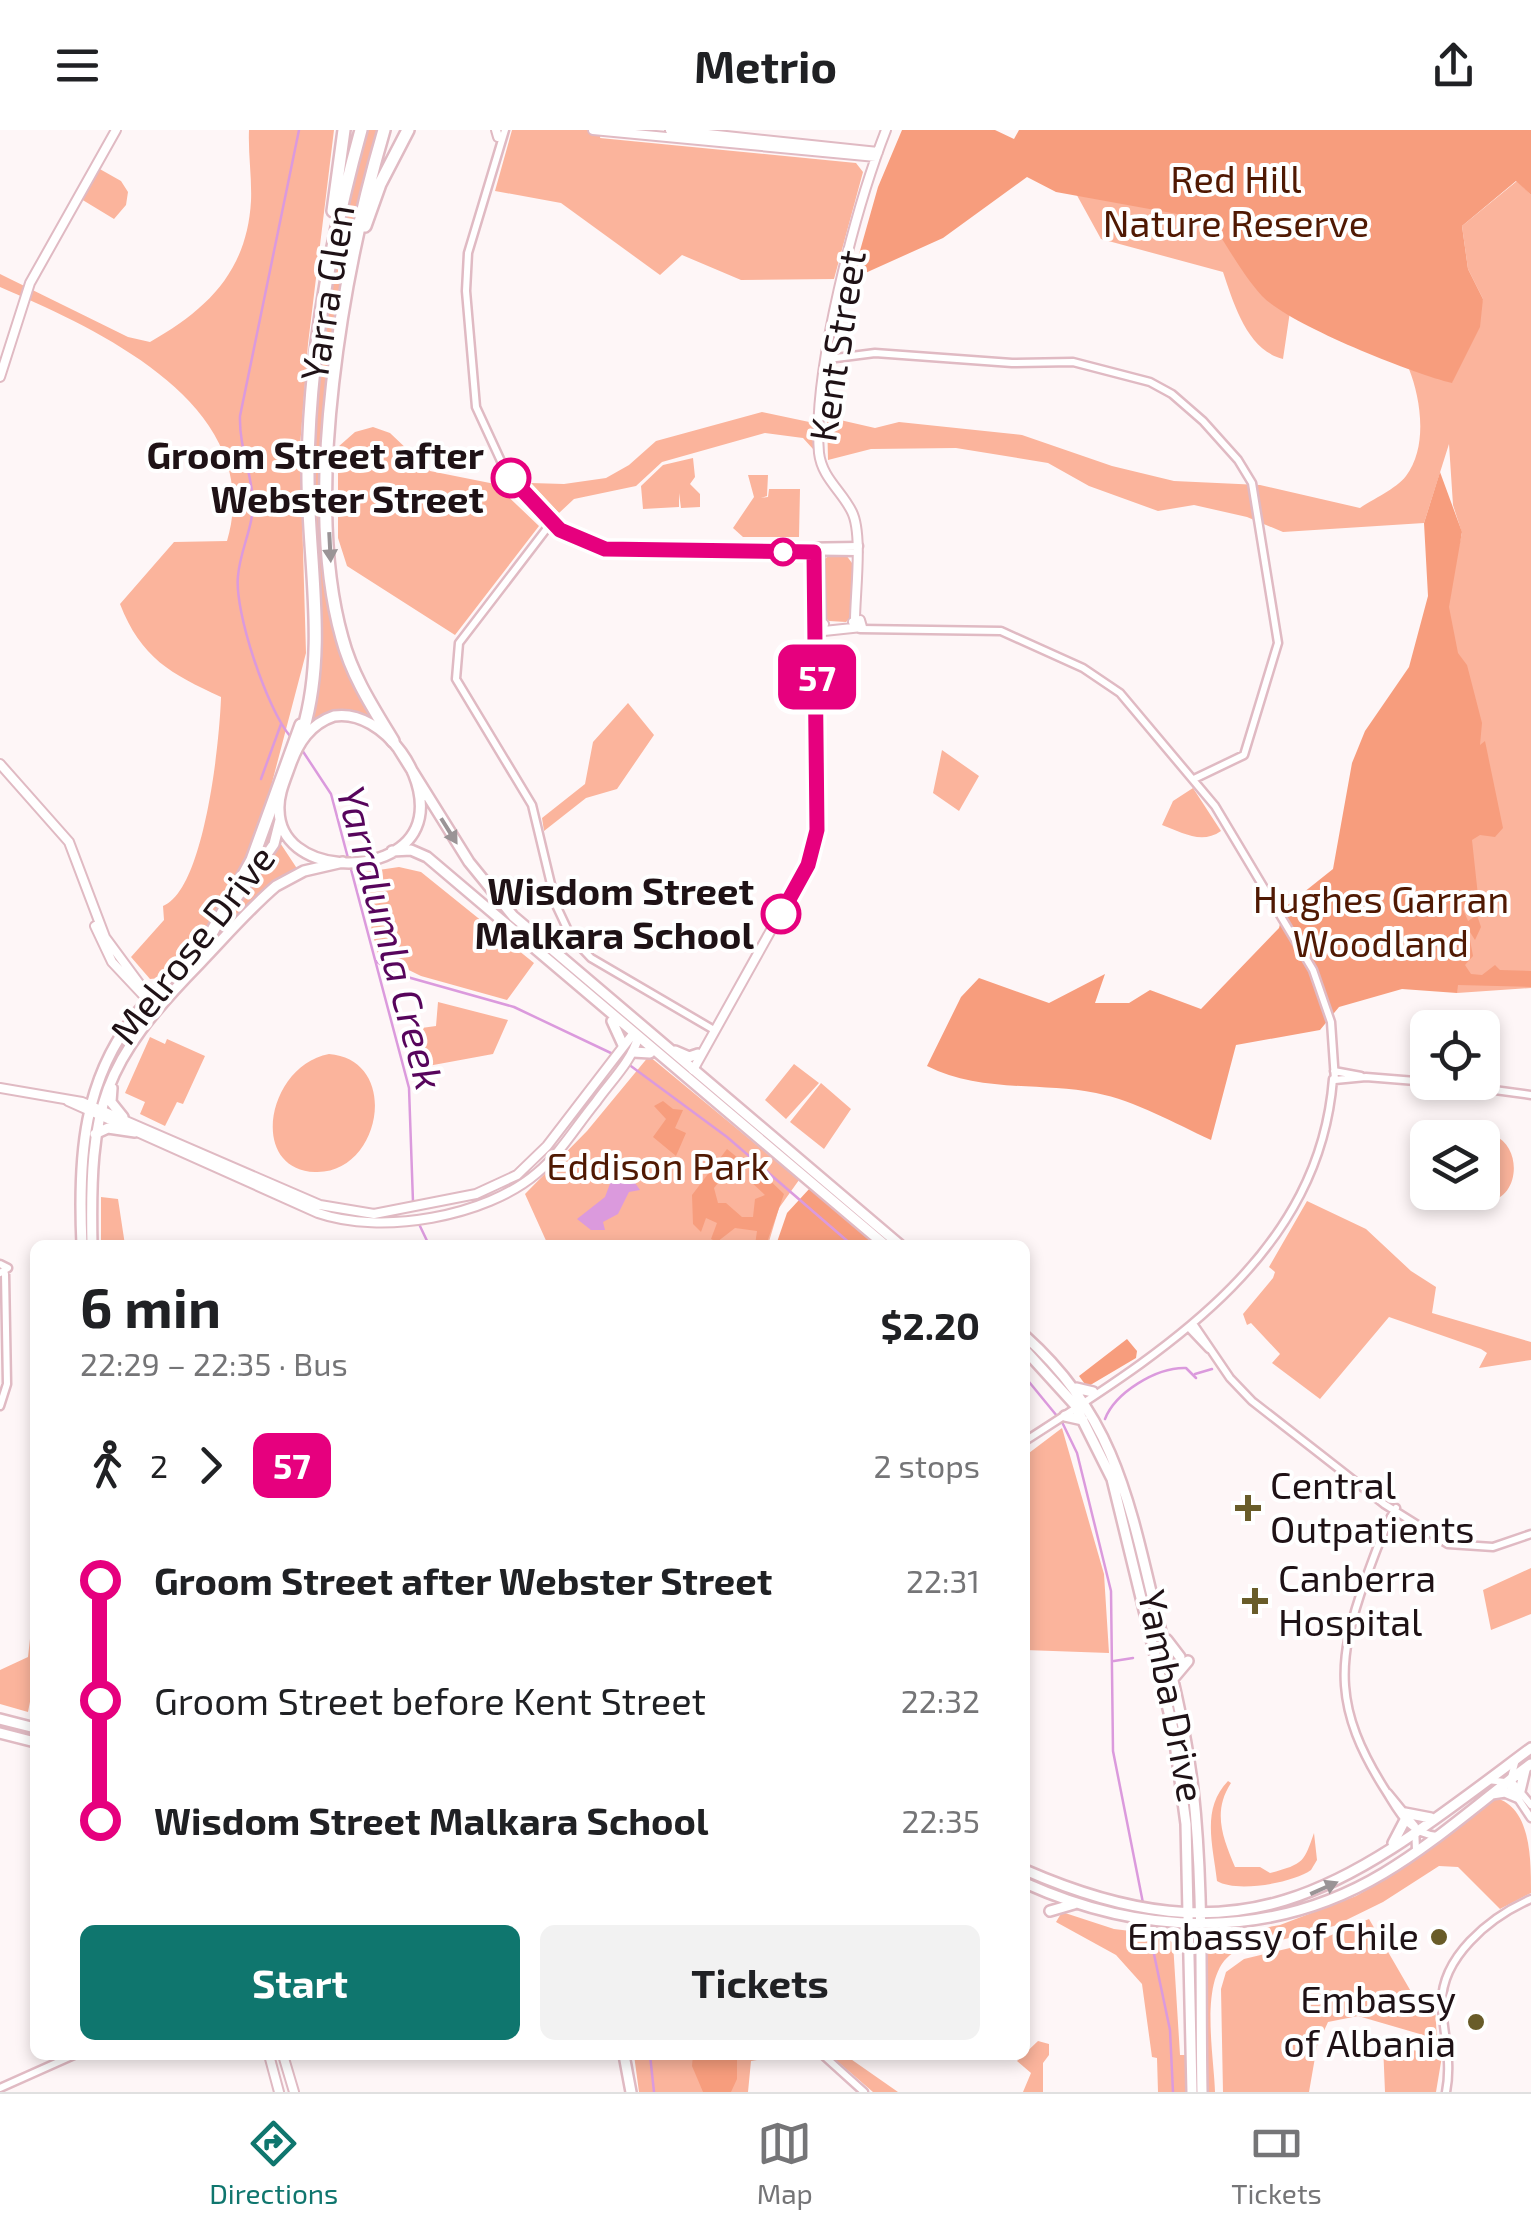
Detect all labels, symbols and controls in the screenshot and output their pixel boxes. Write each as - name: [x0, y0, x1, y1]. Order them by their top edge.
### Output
- icon: menu: [50, 38, 105, 93]
- text: Metrio: [694, 38, 837, 92]
- icon: share: [1426, 38, 1481, 93]
- park label: Red Hill Nature Reserve: [1103, 155, 1369, 245]
- street label: Yarra Glen: [289, 201, 363, 384]
- street label: Kent Street: [798, 247, 874, 445]
- place label: Groom Street after Webster Street: [146, 431, 484, 521]
- marker: Groom Street after Webster Street: [492, 459, 530, 497]
- one-way arrow: [323, 532, 339, 564]
- unlabelled marker: [770, 539, 796, 565]
- line badge: 57: [772, 644, 862, 710]
- text: 57: [798, 656, 836, 698]
- water label: Yarralumla Creek: [328, 781, 456, 1094]
- one-way arrow: [440, 817, 458, 844]
- street label: Melrose Drive: [99, 835, 283, 1052]
- place label: Wisdom Street Malkara School: [474, 867, 755, 957]
- park label: Hughes Garran Woodland: [1253, 875, 1509, 965]
- marker: Wisdom Street Malkara School: [762, 895, 800, 933]
- map controls: [1410, 1010, 1500, 1210]
- button: locate: [1410, 1010, 1500, 1100]
- button: layers: [1410, 1120, 1500, 1210]
- park label: Eddison Park: [546, 1142, 770, 1188]
- text: 6 min: [80, 1273, 221, 1339]
- text: $2.20: [881, 1302, 980, 1348]
- text: 22:29 – 22:35 · Bus: [80, 1344, 348, 1382]
- icon: walk: [80, 1438, 135, 1493]
- icon: forward: [183, 1438, 238, 1493]
- text: 57: [273, 1444, 311, 1486]
- text: 2: [150, 1446, 168, 1484]
- text: 2 stops: [873, 1446, 980, 1484]
- place label: Central Outpatients: [1270, 1461, 1475, 1551]
- marker: Central Outpatients: [1235, 1495, 1261, 1521]
- place label: Canberra Hospital: [1278, 1554, 1436, 1644]
- text: Groom Street after Webster Street: [154, 1557, 772, 1603]
- text: 22:31: [906, 1561, 980, 1599]
- street label: Yamba Drive: [1130, 1586, 1216, 1805]
- marker: Canberra Hospital: [1242, 1588, 1268, 1614]
- text: Groom Street before Kent Street: [154, 1677, 706, 1723]
- text: 22:32: [901, 1681, 980, 1719]
- text: Wisdom Street Malkara School: [154, 1797, 708, 1843]
- text: 22:35: [902, 1801, 980, 1839]
- one-way arrow: [1309, 1880, 1339, 1896]
- place label: Embassy of Chile: [1127, 1912, 1419, 1958]
- button: Start: [80, 1925, 520, 2040]
- button: Tickets: [540, 1925, 980, 2040]
- marker: Embassy of Chile: [1428, 1926, 1450, 1948]
- place label: Embassy of Albania: [1283, 1975, 1456, 2065]
- marker: Embassy of Albania: [1465, 2011, 1487, 2033]
- tab: Directions: [209, 2116, 338, 2210]
- tab: Map: [757, 2116, 813, 2210]
- tab: Tickets: [1231, 2116, 1322, 2210]

